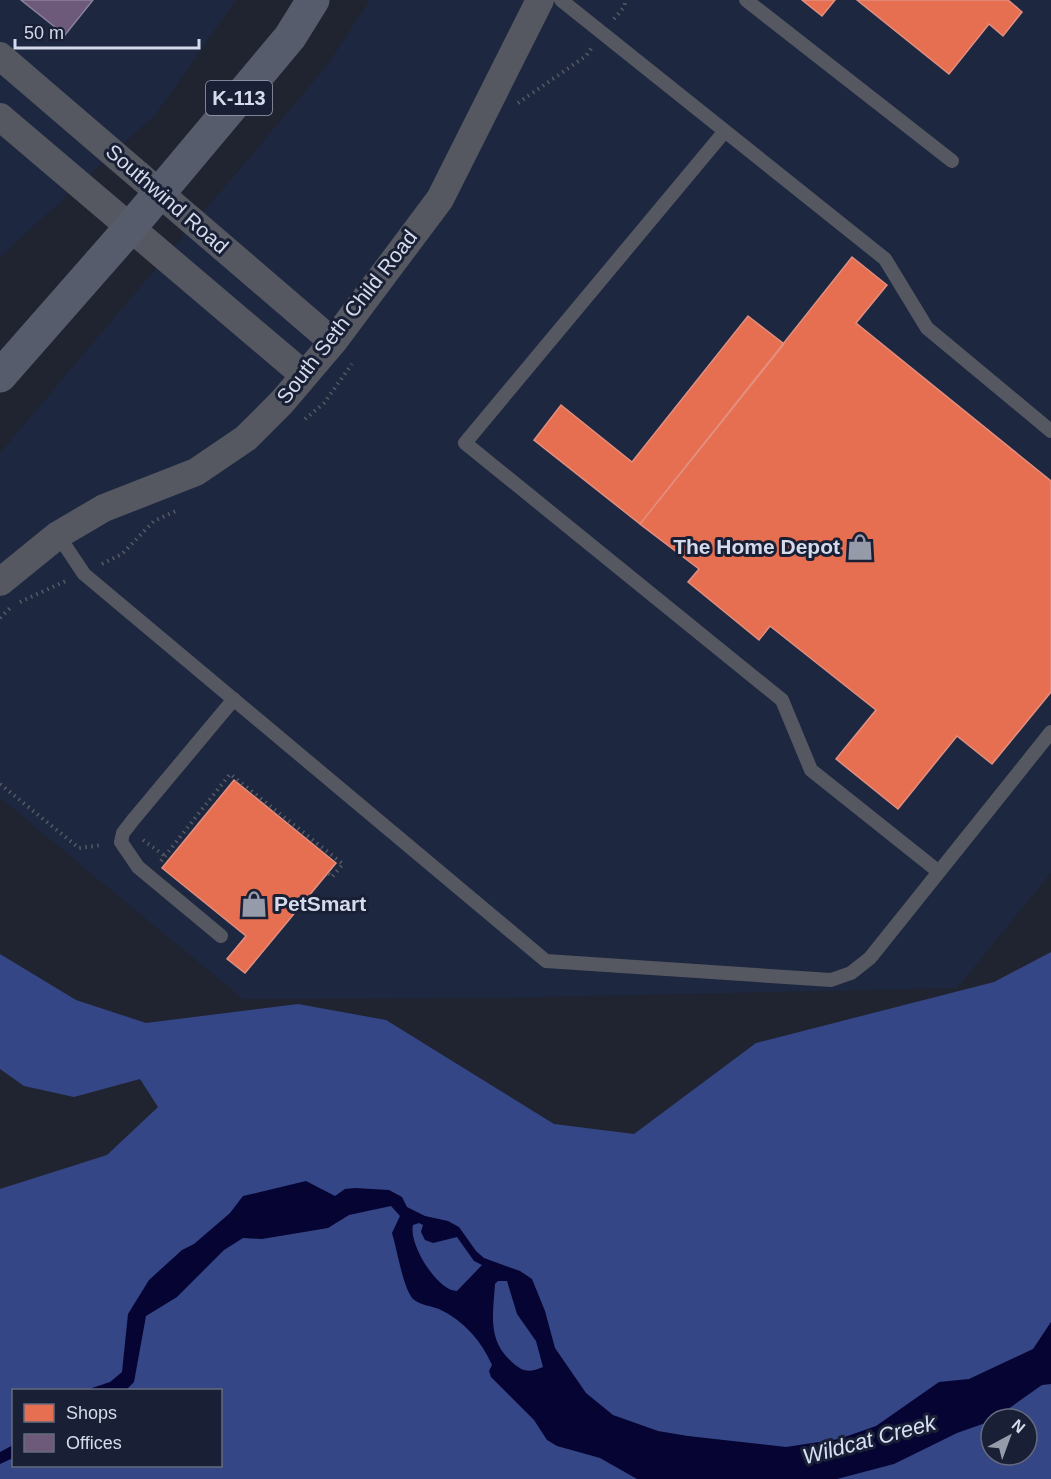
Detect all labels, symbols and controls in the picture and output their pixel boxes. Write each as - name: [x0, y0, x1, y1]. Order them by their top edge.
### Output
- scale bar: [15, 12, 200, 50]
- text: 50 m: [24, 23, 64, 43]
- road number: K-113: [206, 81, 272, 115]
- street label: Southwind Road: [102, 139, 233, 258]
- street label: South Seth Child Road: [272, 225, 421, 408]
- shop icon: The Home Depot: [845, 532, 875, 562]
- place label: The Home Depot: [673, 535, 840, 558]
- shop icon: PetSmart: [239, 889, 269, 919]
- place label: PetSmart: [274, 892, 366, 915]
- legend: [12, 1389, 222, 1467]
- text: Shops: [66, 1403, 117, 1423]
- north arrow: [979, 1407, 1039, 1467]
- water label: Wildcat Creek: [800, 1409, 939, 1469]
- text: N: [1009, 1416, 1028, 1436]
- text: Offices: [66, 1433, 122, 1453]

